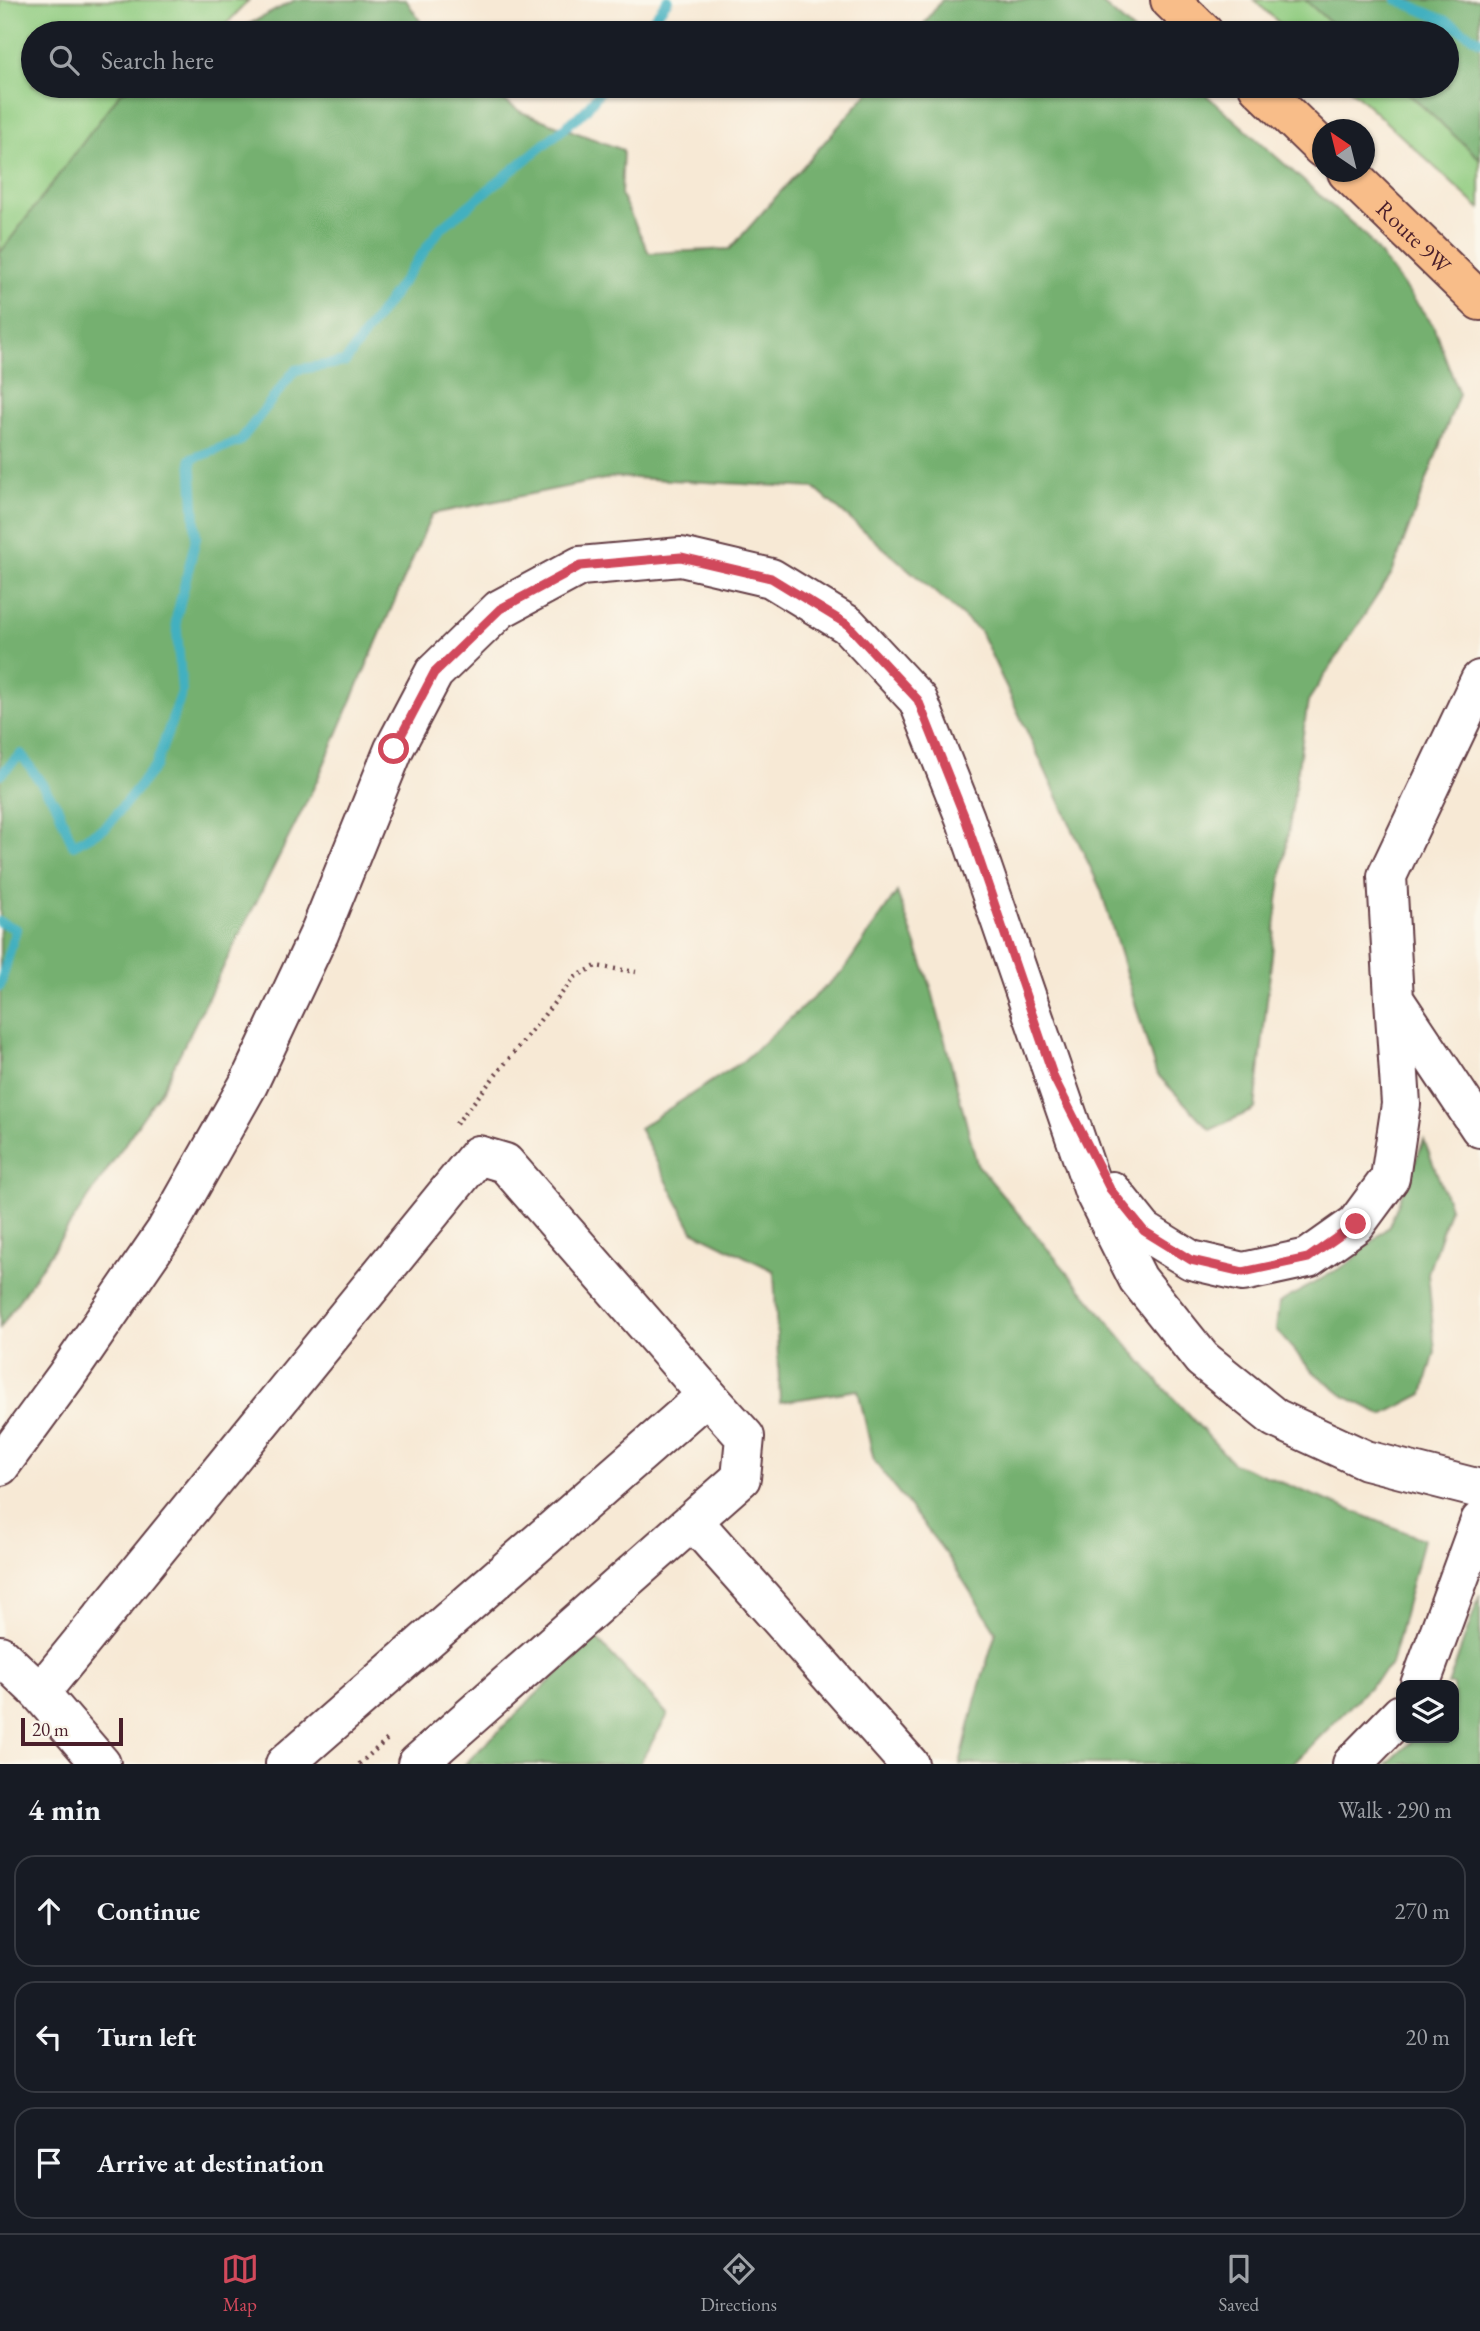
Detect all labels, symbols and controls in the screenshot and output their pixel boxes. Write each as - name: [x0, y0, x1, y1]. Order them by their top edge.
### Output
- search box: [21, 21, 1459, 98]
- icon: search: [45, 41, 83, 79]
- text: Search here: [101, 43, 214, 77]
- north arrow: [1312, 119, 1375, 182]
- street label: Route 9W: [1370, 194, 1458, 280]
- route start: [378, 733, 409, 764]
- route end: [1340, 1208, 1371, 1239]
- map controls: [1396, 1680, 1459, 1743]
- button: layers: [1396, 1680, 1459, 1743]
- scale bar: [21, 1715, 122, 1747]
- text: 20 m: [32, 1717, 69, 1742]
- text: 4 min: [28, 1790, 101, 1829]
- text: Walk · 290 m: [1338, 1795, 1452, 1825]
- icon: ahead: [30, 1892, 68, 1930]
- text: Continue: [97, 1894, 200, 1928]
- text: 270 m: [1394, 1896, 1450, 1926]
- icon: left: [30, 2018, 68, 2056]
- text: Turn left: [97, 2020, 196, 2054]
- text: 20 m: [1405, 2022, 1450, 2052]
- icon: arrive: [30, 2144, 68, 2182]
- text: Arrive at destination: [97, 2146, 324, 2180]
- tab: Map: [221, 2250, 259, 2317]
- tab: Directions: [700, 2250, 777, 2317]
- tab: Saved: [1218, 2250, 1259, 2317]

